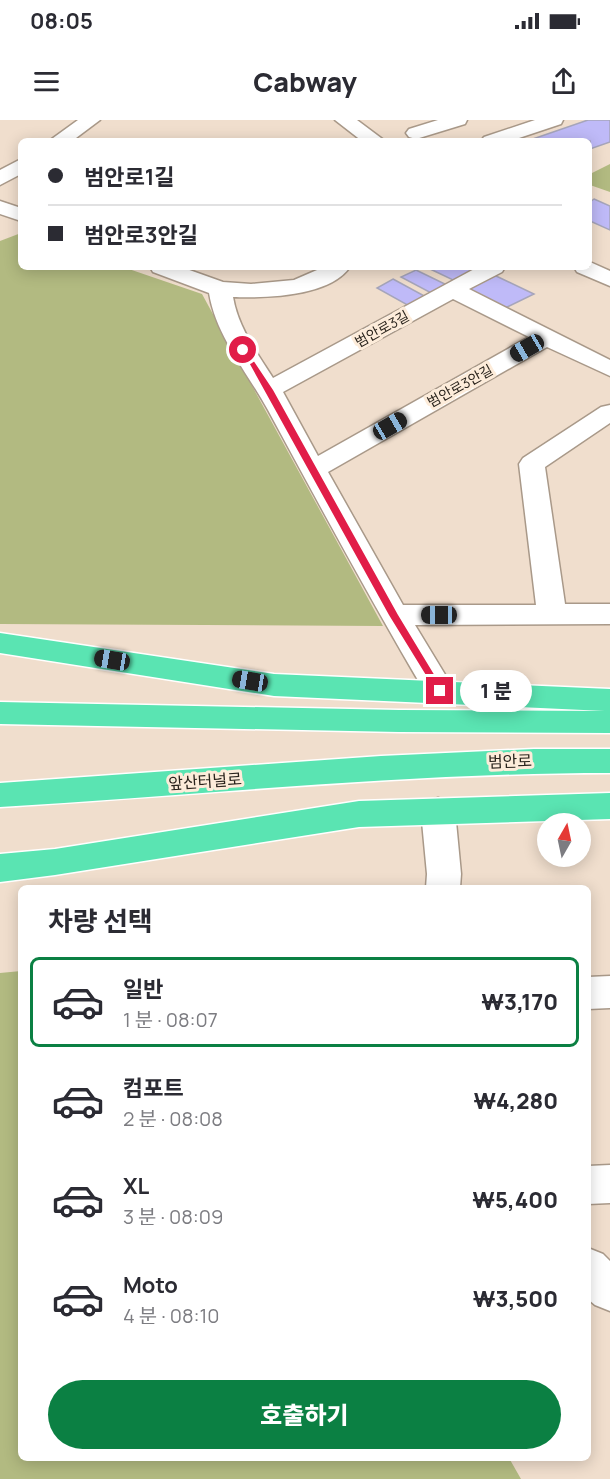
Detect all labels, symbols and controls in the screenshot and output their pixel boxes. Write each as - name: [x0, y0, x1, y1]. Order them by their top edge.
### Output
- text: 08:05: [30, 6, 93, 36]
- text: Cabway: [253, 63, 357, 100]
- icon: menu: [30, 65, 63, 98]
- icon: share: [547, 65, 580, 98]
- text: 범안로1길: [84, 162, 175, 192]
- text: 범안로3안길: [84, 220, 198, 250]
- street label: 범안로3길: [351, 306, 412, 351]
- car: [507, 331, 547, 365]
- route start: [229, 336, 256, 363]
- street label: 범안로3안길: [424, 360, 496, 411]
- car: [370, 409, 410, 443]
- car: [421, 606, 457, 624]
- car: [93, 648, 131, 672]
- car: [231, 669, 269, 693]
- callout: 1 분: [461, 670, 533, 712]
- route end: [426, 677, 453, 704]
- text: 1 분: [480, 677, 512, 704]
- street label: 범안로: [488, 749, 533, 773]
- street label: 앞산터널로: [168, 767, 243, 795]
- north arrow: [537, 813, 591, 867]
- map controls: [537, 813, 591, 867]
- text: 차량 선택: [48, 902, 153, 939]
- text: 일반: [123, 974, 163, 1004]
- icon: car: [51, 975, 105, 1029]
- text: ₩3,170: [481, 987, 558, 1017]
- text: 1 분 · 08:07: [123, 1006, 218, 1033]
- text: 컴포트: [123, 1073, 184, 1103]
- icon: car: [51, 1074, 105, 1128]
- text: ₩4,280: [473, 1086, 558, 1116]
- text: 2 분 · 08:08: [123, 1105, 223, 1132]
- text: XL: [123, 1171, 149, 1201]
- icon: car: [51, 1173, 105, 1227]
- text: ₩5,400: [472, 1185, 558, 1215]
- text: 3 분 · 08:09: [123, 1203, 223, 1230]
- text: Moto: [123, 1270, 178, 1300]
- icon: car: [51, 1272, 105, 1326]
- text: ₩3,500: [473, 1284, 558, 1314]
- text: 4 분 · 08:10: [123, 1302, 220, 1329]
- button: 호출하기: [48, 1380, 561, 1449]

